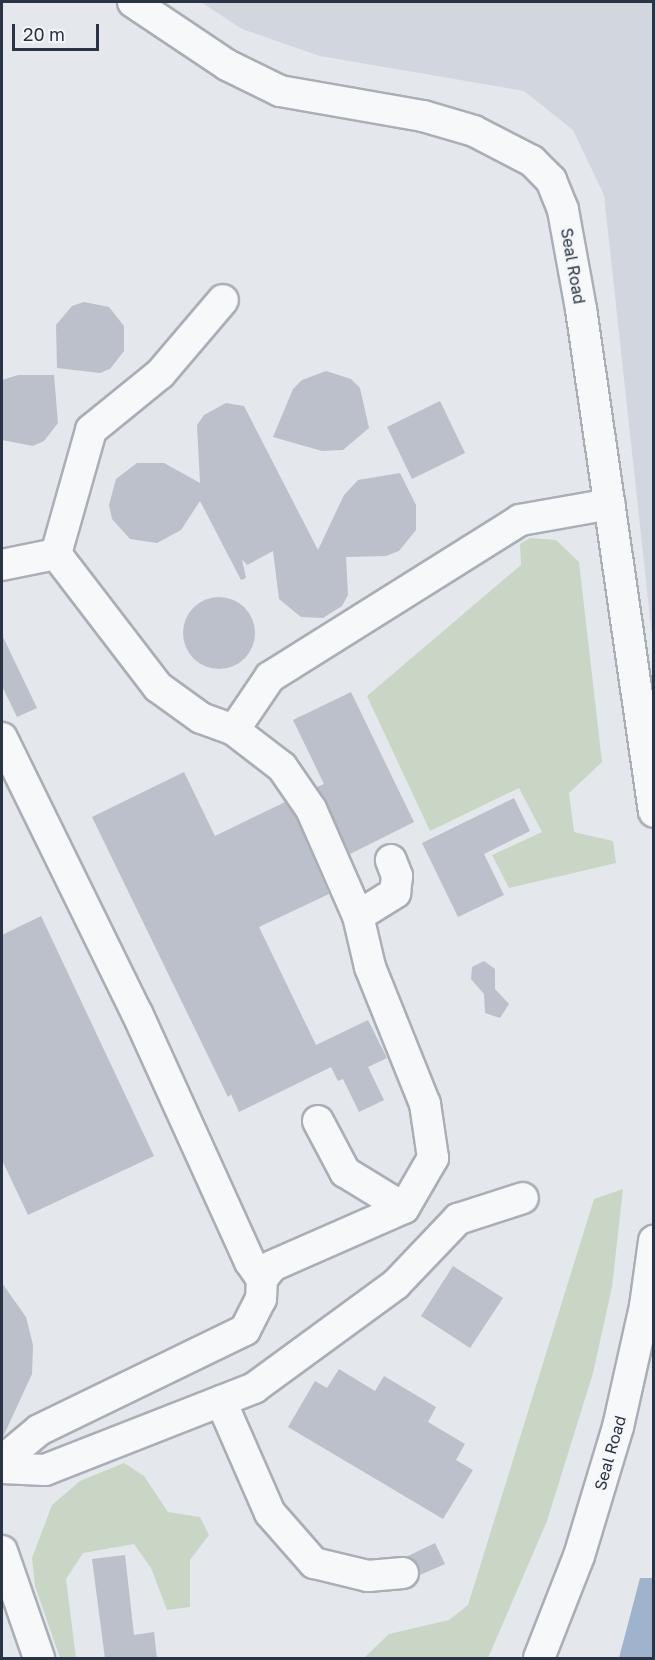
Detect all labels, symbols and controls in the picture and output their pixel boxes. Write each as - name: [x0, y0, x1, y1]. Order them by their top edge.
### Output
- scale bar: [15, 12, 102, 50]
- text: 20 m: [23, 23, 65, 45]
- street label: Seal Road: [557, 226, 589, 306]
- street label: Seal Road: [590, 1413, 630, 1493]

